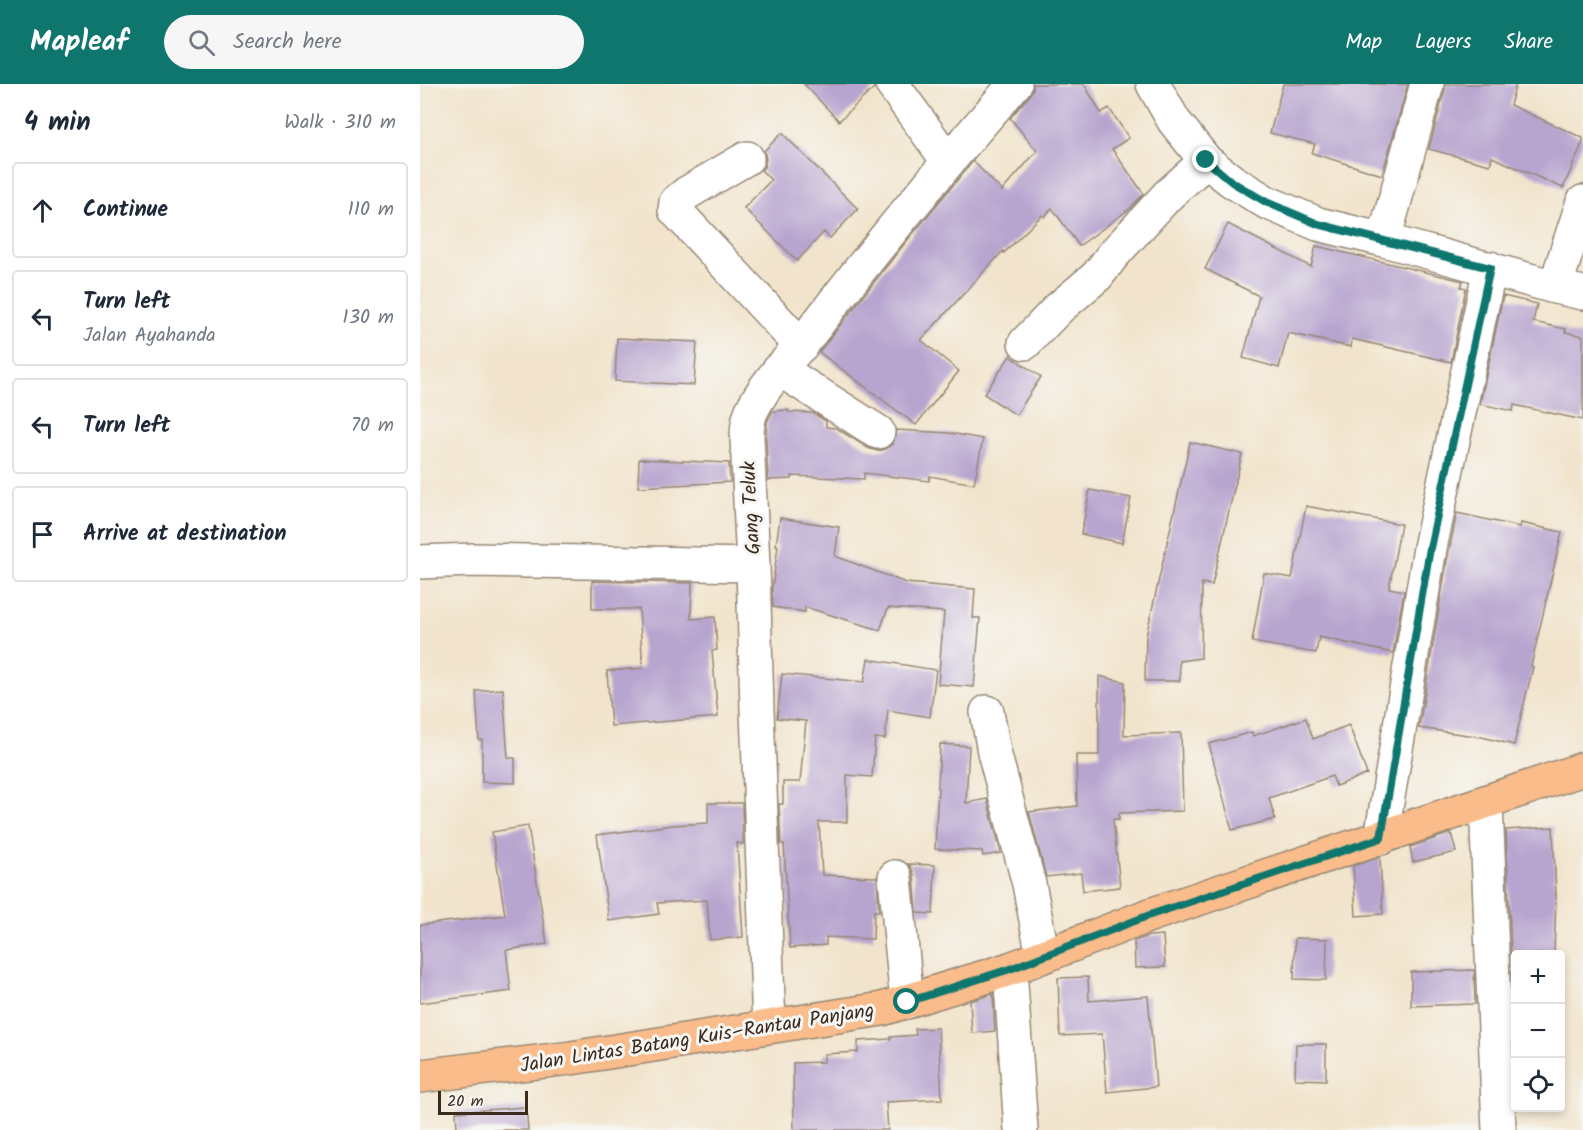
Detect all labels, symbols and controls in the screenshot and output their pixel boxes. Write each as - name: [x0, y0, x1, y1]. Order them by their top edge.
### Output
- search box: [164, 15, 584, 69]
- text: Mapleaf: [30, 20, 128, 65]
- text: Search here: [233, 25, 342, 60]
- icon: search: [185, 26, 218, 59]
- text: Map: [1345, 26, 1382, 59]
- text: Layers: [1415, 26, 1471, 59]
- text: Share: [1504, 26, 1553, 59]
- text: 4 min: [24, 102, 91, 144]
- text: Walk · 310 m: [284, 107, 396, 139]
- route end: [1192, 146, 1218, 172]
- text: Continue: [83, 193, 168, 228]
- icon: ahead: [26, 194, 59, 227]
- text: 110 m: [348, 194, 394, 226]
- text: Turn left: [83, 285, 170, 320]
- icon: left: [26, 302, 59, 335]
- text: 130 m: [342, 302, 394, 334]
- text: Jalan Ayahanda: [83, 320, 216, 352]
- text: Turn left: [83, 409, 170, 444]
- icon: left: [26, 410, 59, 443]
- text: 70 m: [351, 410, 394, 442]
- street label: Gang Teluk: [734, 460, 770, 555]
- text: Arrive at destination: [83, 517, 286, 552]
- icon: arrive: [26, 518, 59, 551]
- map controls: [1511, 950, 1565, 1112]
- button: +: [1511, 950, 1565, 1004]
- route start: [893, 988, 919, 1014]
- street label: Jalan Lintas Batang Kuis–Rantau Panjang: [518, 995, 877, 1083]
- button: −: [1511, 1004, 1565, 1058]
- button: locate: [1511, 1058, 1565, 1112]
- scale bar: [438, 1088, 528, 1116]
- text: 20 m: [447, 1089, 483, 1114]

